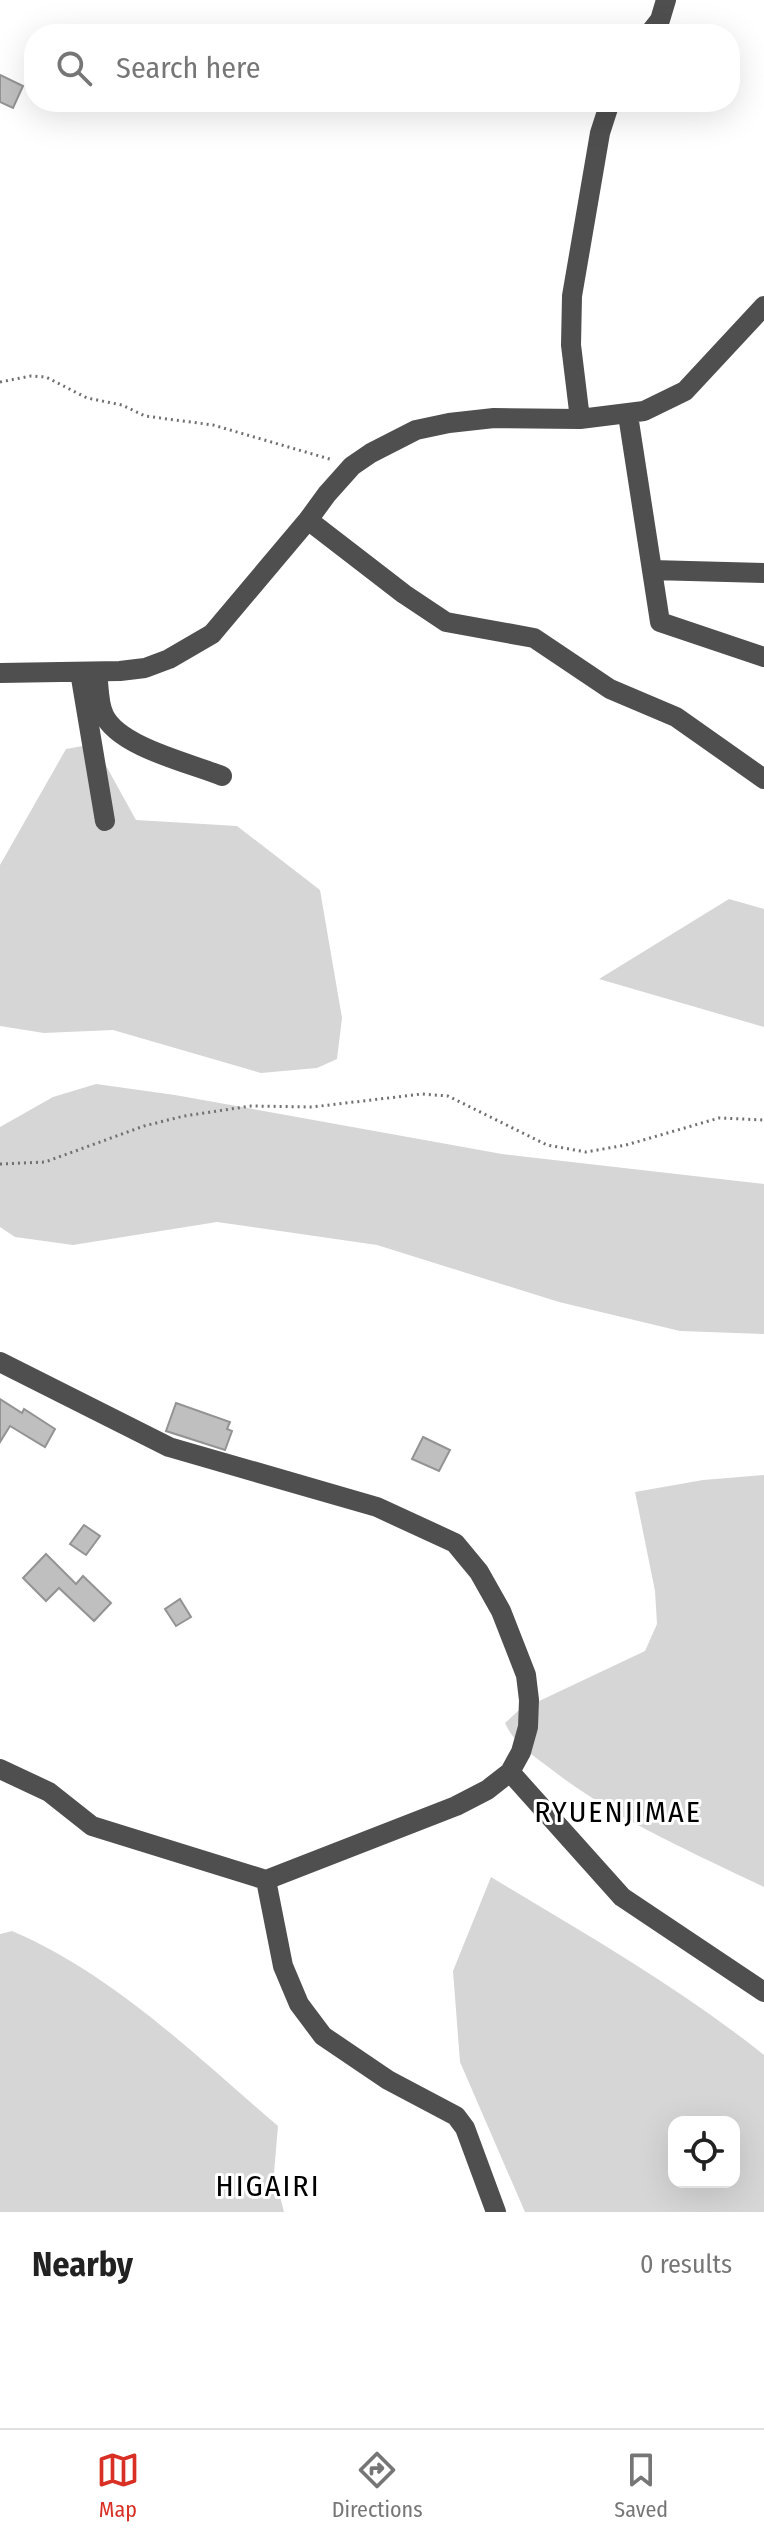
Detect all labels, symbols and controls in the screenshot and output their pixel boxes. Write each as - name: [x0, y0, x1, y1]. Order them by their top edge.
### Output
- search box: [24, 24, 740, 112]
- icon: search: [52, 46, 96, 90]
- text: Search here: [116, 50, 261, 86]
- district label: RYUENJIMAE: [534, 1794, 702, 1830]
- map controls: [668, 2116, 740, 2188]
- button: locate: [668, 2116, 740, 2188]
- district label: HIGAIRI: [215, 2168, 321, 2204]
- text: Nearby: [32, 2244, 133, 2285]
- text: 0 results: [640, 2249, 732, 2280]
- tab: Map: [96, 2448, 140, 2523]
- tab: Directions: [332, 2448, 423, 2523]
- tab: Saved: [614, 2448, 668, 2523]

